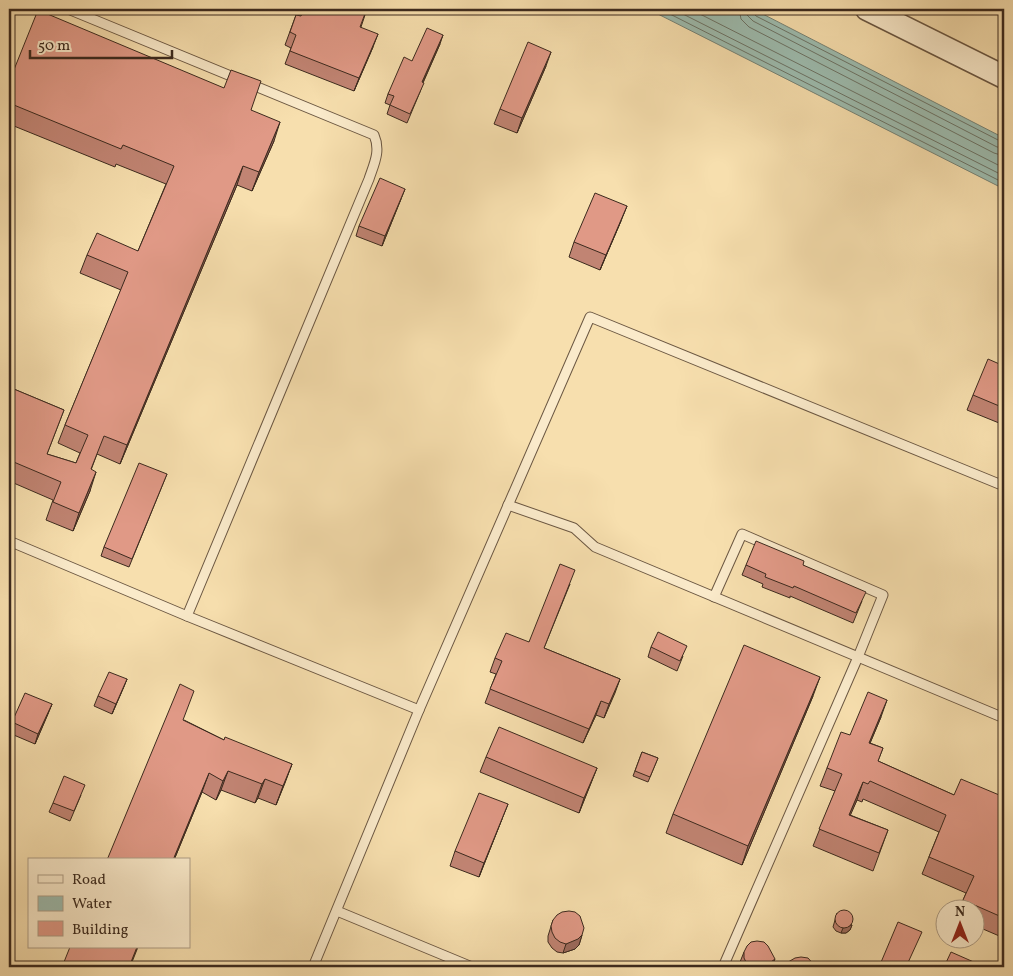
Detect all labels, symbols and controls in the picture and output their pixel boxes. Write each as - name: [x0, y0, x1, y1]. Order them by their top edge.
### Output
- scale bar: [30, 28, 172, 60]
- text: 50 m: [38, 36, 70, 57]
- legend: [28, 858, 190, 948]
- text: Road: [72, 870, 106, 891]
- text: Water: [72, 894, 112, 915]
- north arrow: [936, 898, 986, 948]
- text: N: [955, 903, 965, 922]
- text: Building: [72, 920, 129, 941]

